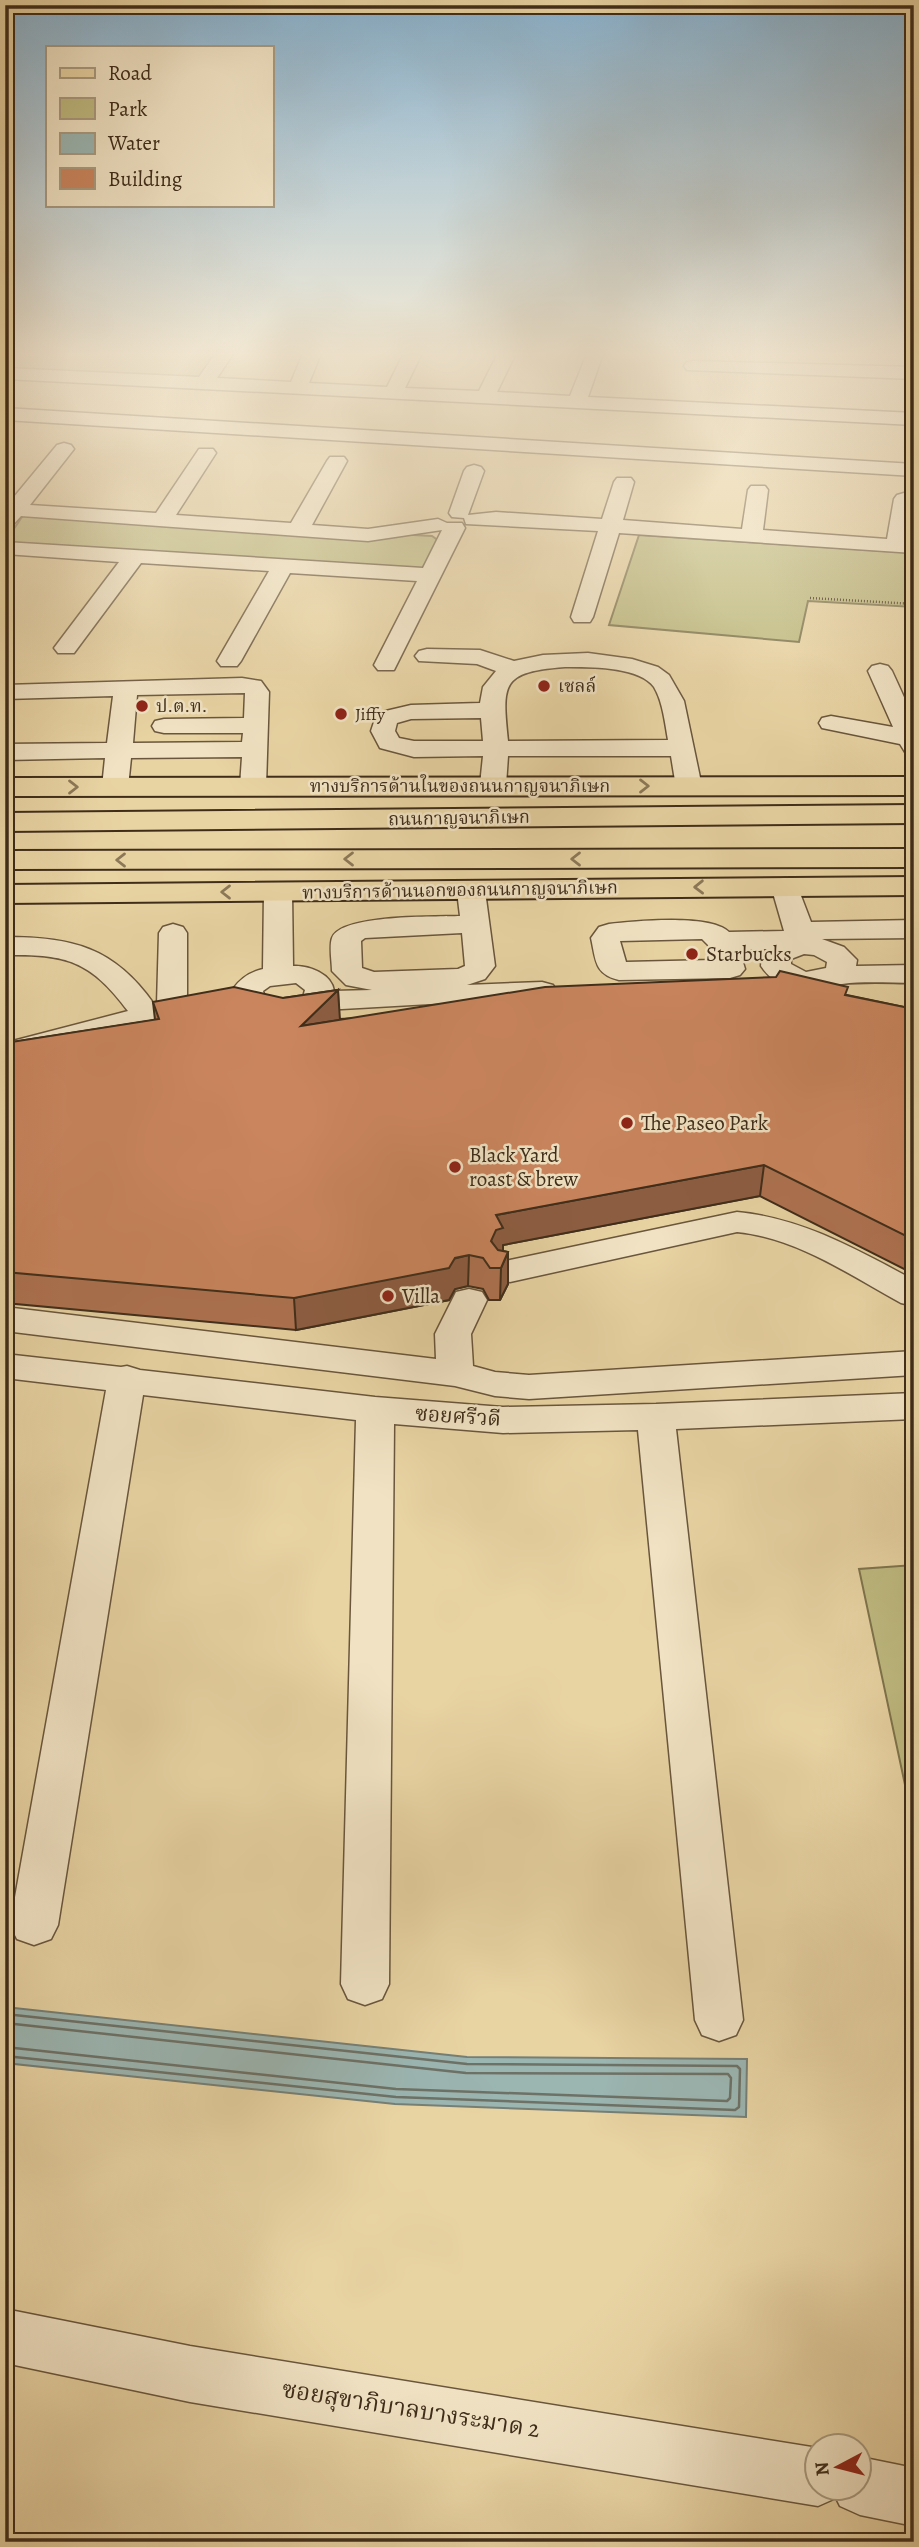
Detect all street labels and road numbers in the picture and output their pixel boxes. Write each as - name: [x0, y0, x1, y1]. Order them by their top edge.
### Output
- street label: ทางบริการด้านในของถนนกาญจนาภิเษก: [310, 774, 610, 798]
- street label: ถนนกาญจนาภิเษก: [388, 805, 530, 831]
- street label: ทางบริการด้านนอกของถนนกาญจนาภิเษก: [302, 875, 618, 905]
- street label: ซอยศรีวดี: [414, 1399, 502, 1433]
- street label: ซอยสุขาภิบาลบางระมาด 2: [280, 2373, 542, 2445]

